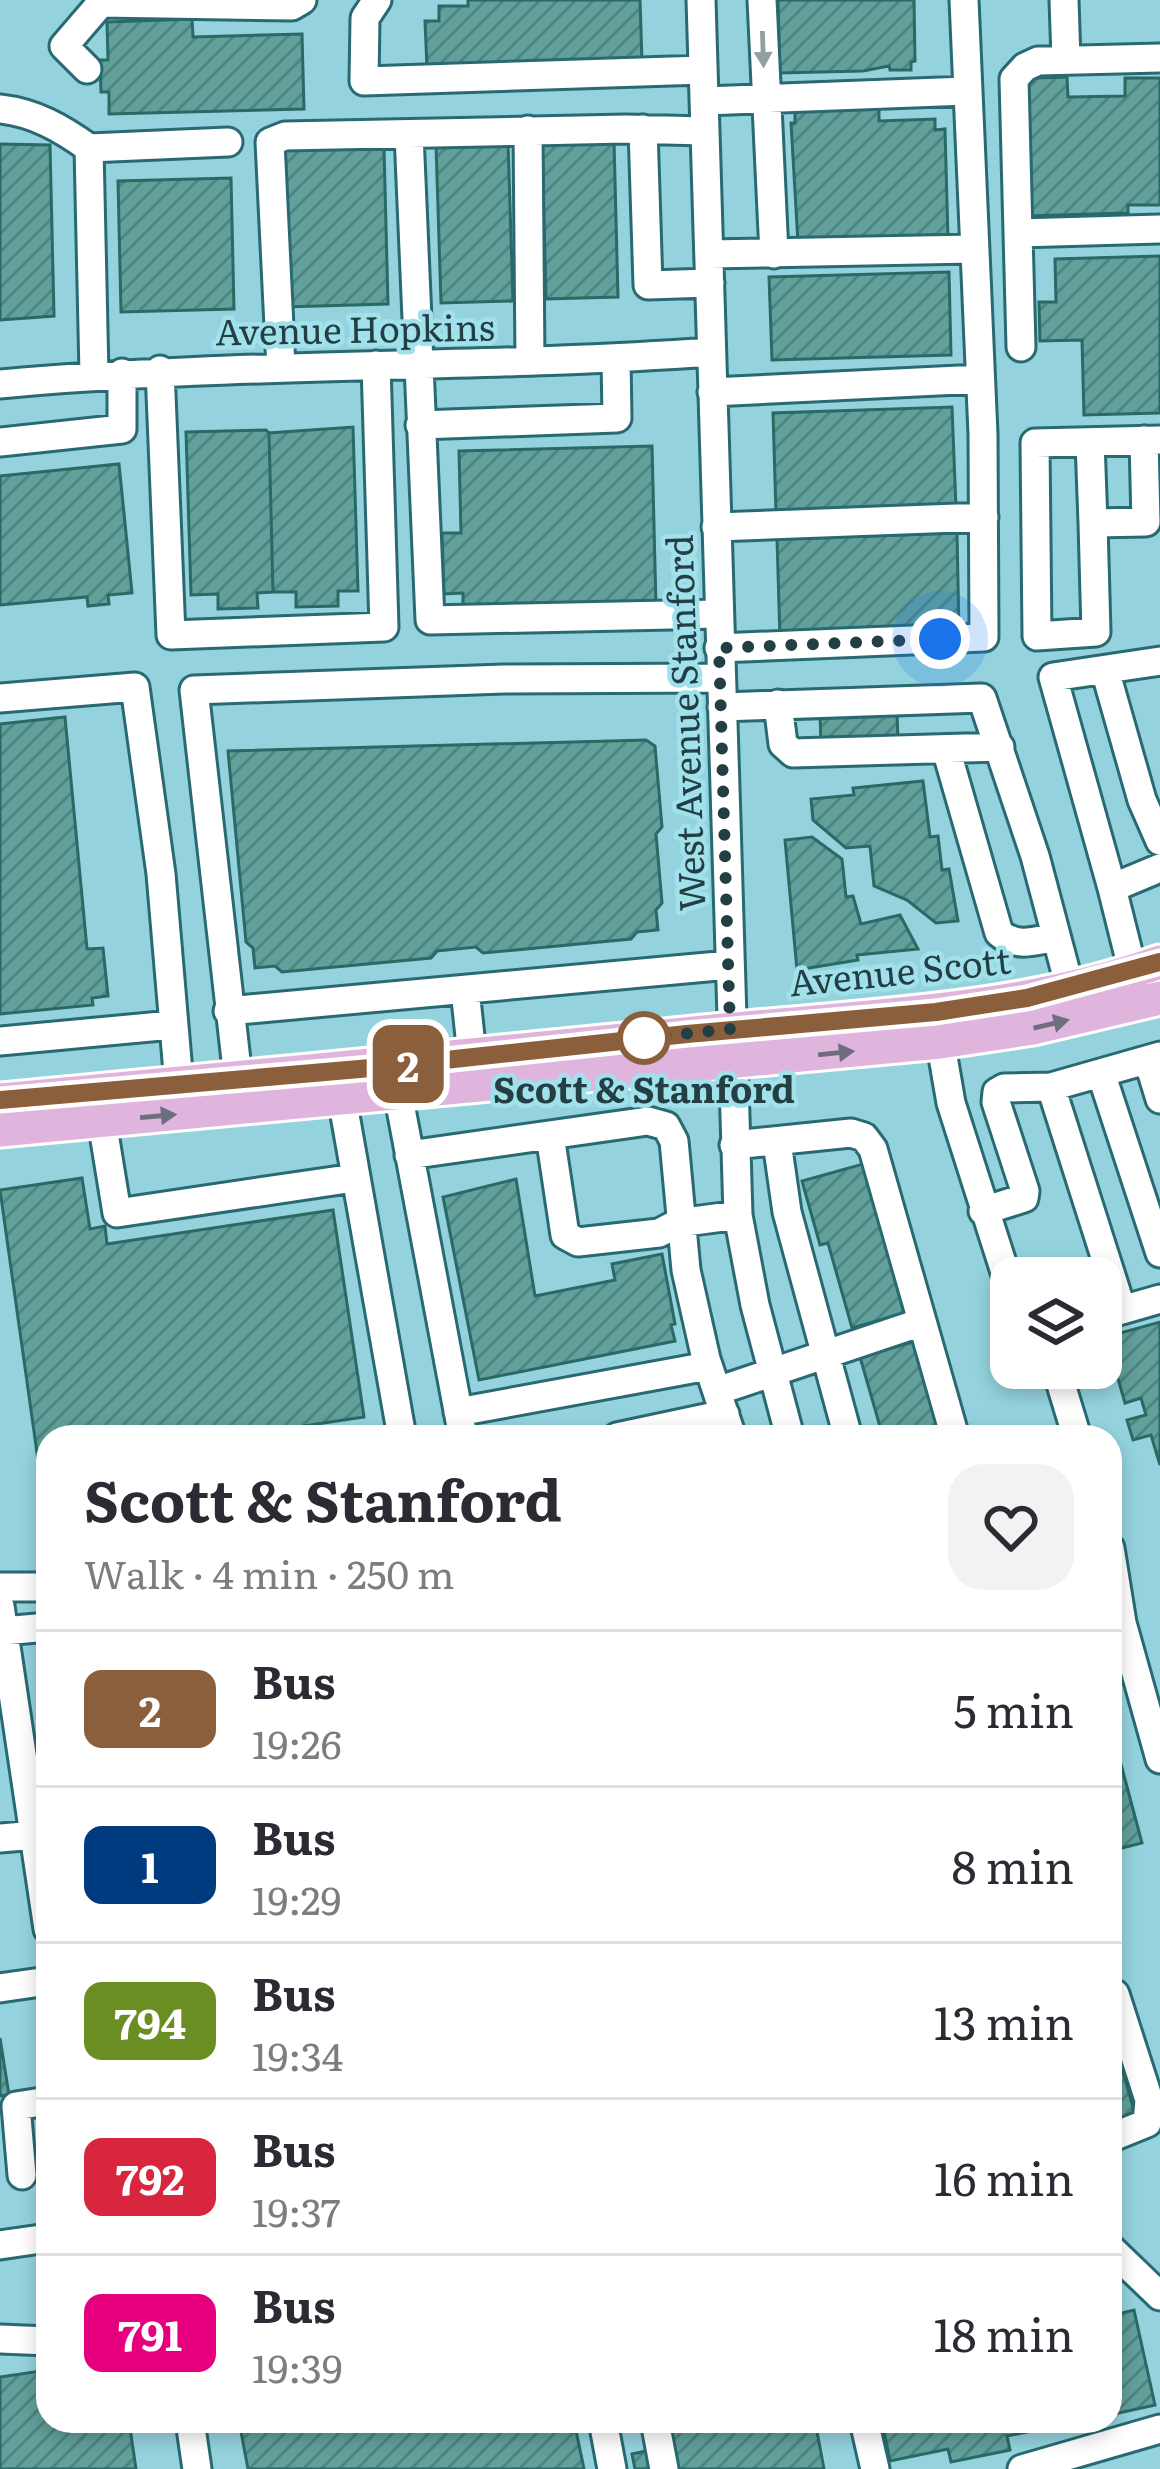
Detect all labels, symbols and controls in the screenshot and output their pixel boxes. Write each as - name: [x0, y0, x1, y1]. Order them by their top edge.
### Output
- one-way arrow: [754, 31, 773, 69]
- street label: Avenue Hopkins: [215, 299, 495, 356]
- street label: West Avenue Stanford: [650, 534, 717, 912]
- your location: [910, 609, 970, 669]
- street label: Avenue Scott: [786, 931, 1014, 1008]
- marker: Scott & Stanford: [619, 1013, 669, 1063]
- one-way arrow: [1032, 1014, 1069, 1033]
- line badge: 2: [369, 1025, 447, 1103]
- text: 2: [397, 1033, 419, 1095]
- one-way arrow: [818, 1043, 855, 1062]
- place label: Scott & Stanford: [493, 1061, 795, 1114]
- one-way arrow: [140, 1106, 177, 1125]
- map controls: [990, 1257, 1122, 1389]
- button: layers: [990, 1257, 1122, 1389]
- text: Scott & Stanford: [84, 1455, 562, 1540]
- button: heart: [948, 1464, 1074, 1590]
- text: Walk · 4 min · 250 m: [84, 1543, 455, 1601]
- text: Bus: [252, 1646, 336, 1713]
- text: 5 min: [954, 1675, 1074, 1742]
- text: 2: [139, 1678, 161, 1740]
- text: 19:26: [252, 1713, 342, 1771]
- text: Bus: [252, 1802, 336, 1869]
- text: 8 min: [952, 1831, 1074, 1898]
- text: 1: [141, 1834, 159, 1896]
- text: 19:29: [252, 1869, 341, 1927]
- text: Bus: [252, 1958, 336, 2025]
- text: 13 min: [934, 1987, 1074, 2054]
- text: 794: [114, 1990, 186, 2052]
- text: 19:34: [252, 2025, 343, 2083]
- text: Bus: [252, 2114, 336, 2181]
- text: 16 min: [934, 2143, 1074, 2210]
- text: 792: [116, 2146, 184, 2208]
- text: 19:37: [252, 2181, 341, 2239]
- text: Bus: [252, 2270, 336, 2337]
- text: 18 min: [933, 2299, 1074, 2366]
- text: 791: [118, 2302, 182, 2364]
- text: 19:39: [252, 2337, 342, 2395]

